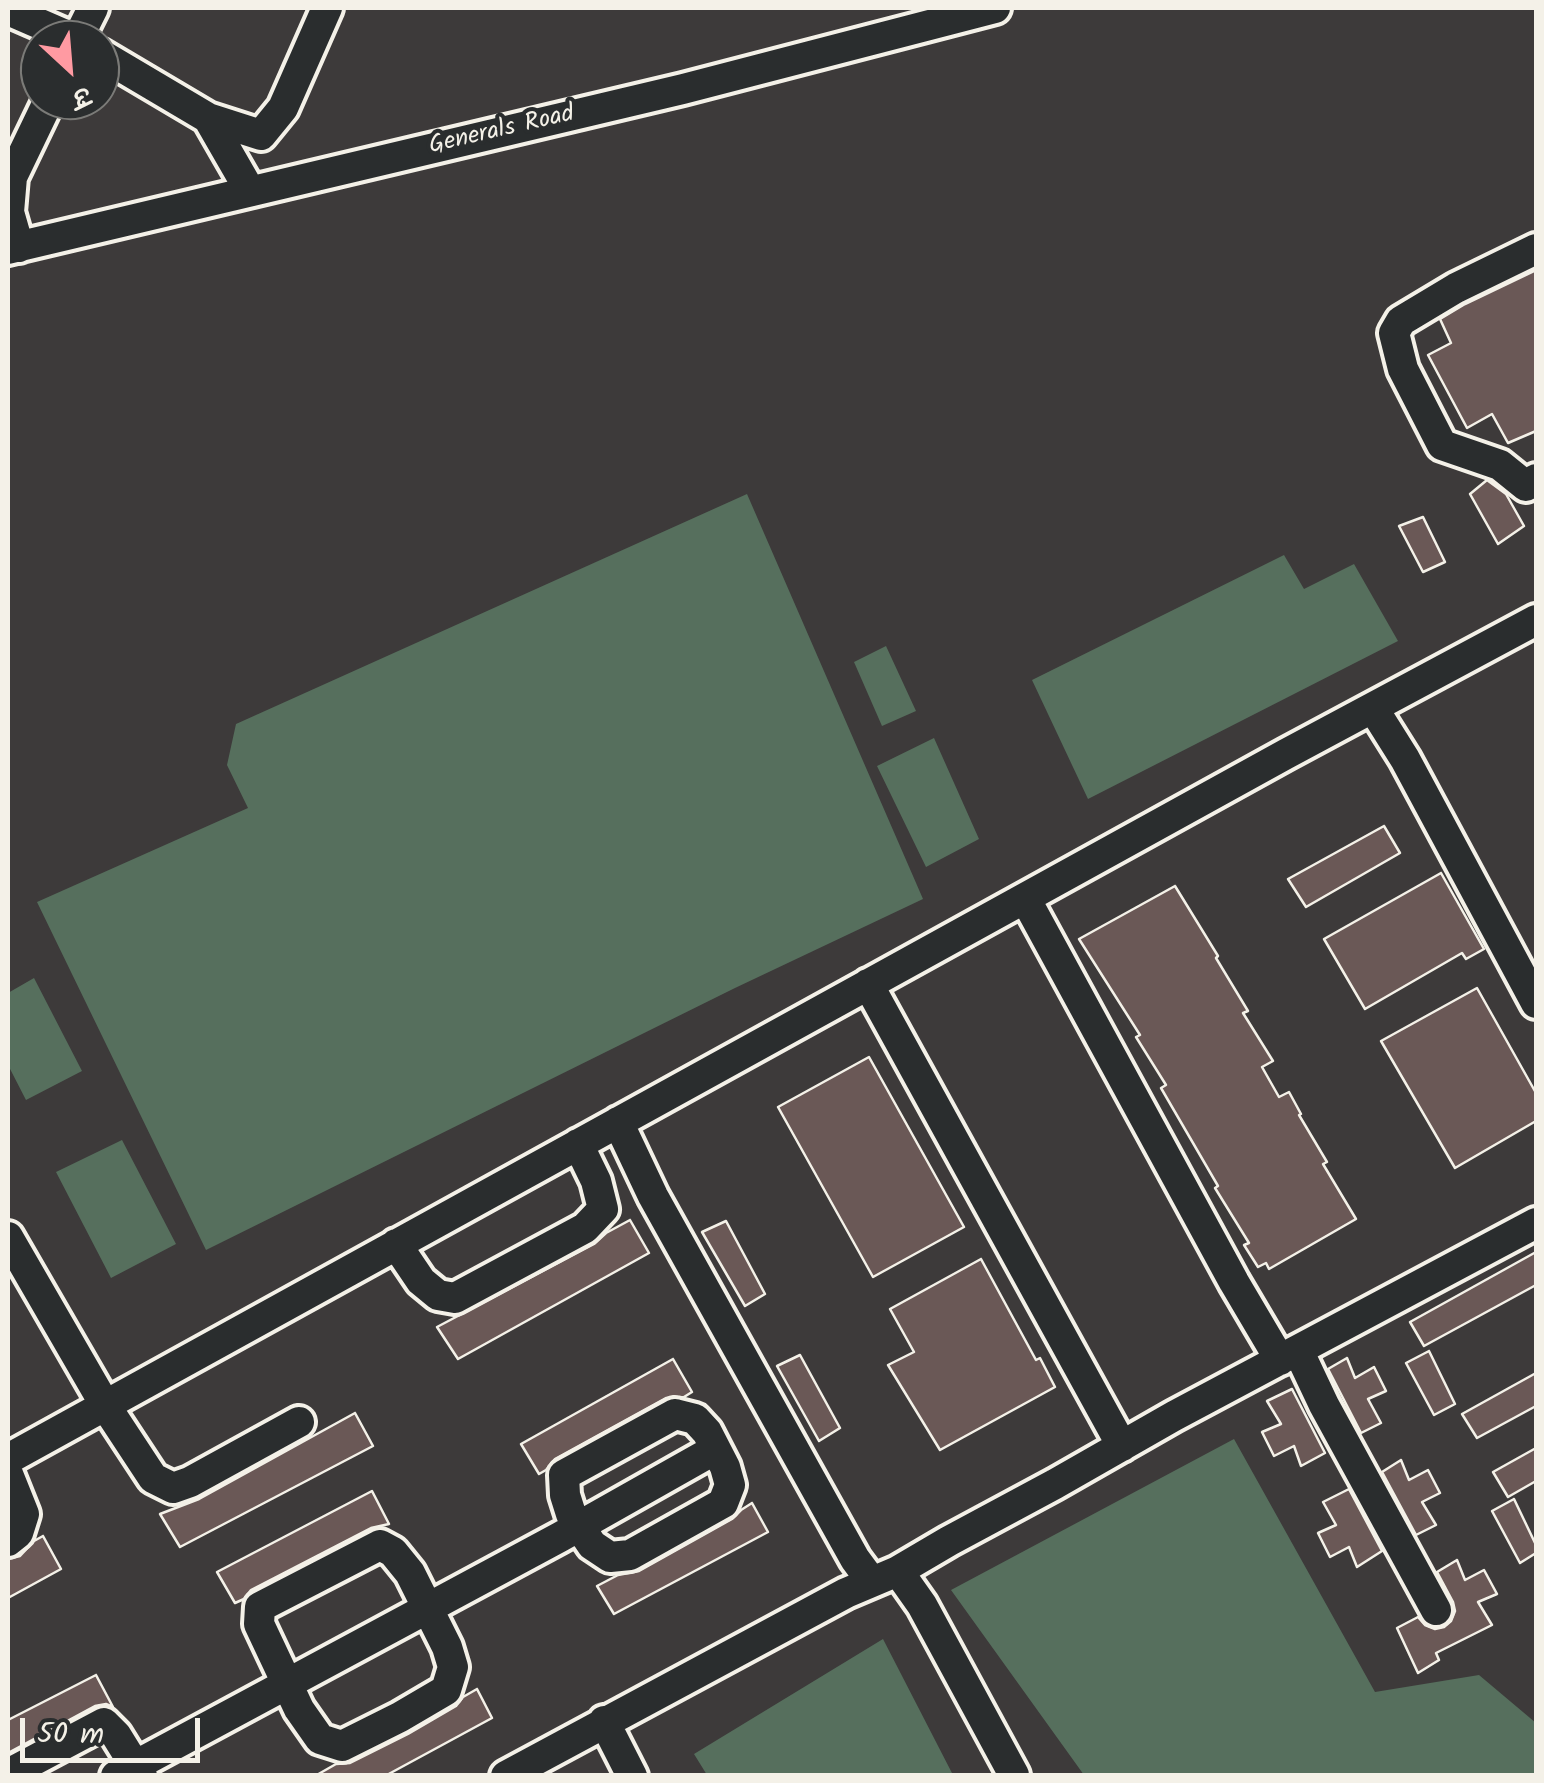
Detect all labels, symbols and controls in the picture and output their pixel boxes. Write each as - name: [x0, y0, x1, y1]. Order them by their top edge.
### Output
- north arrow: [20, 20, 120, 120]
- text: उ: [65, 72, 100, 120]
- street label: Generals Road: [427, 101, 577, 163]
- scale bar: [25, 1698, 205, 1760]
- text: 50 m: [37, 1711, 104, 1759]

